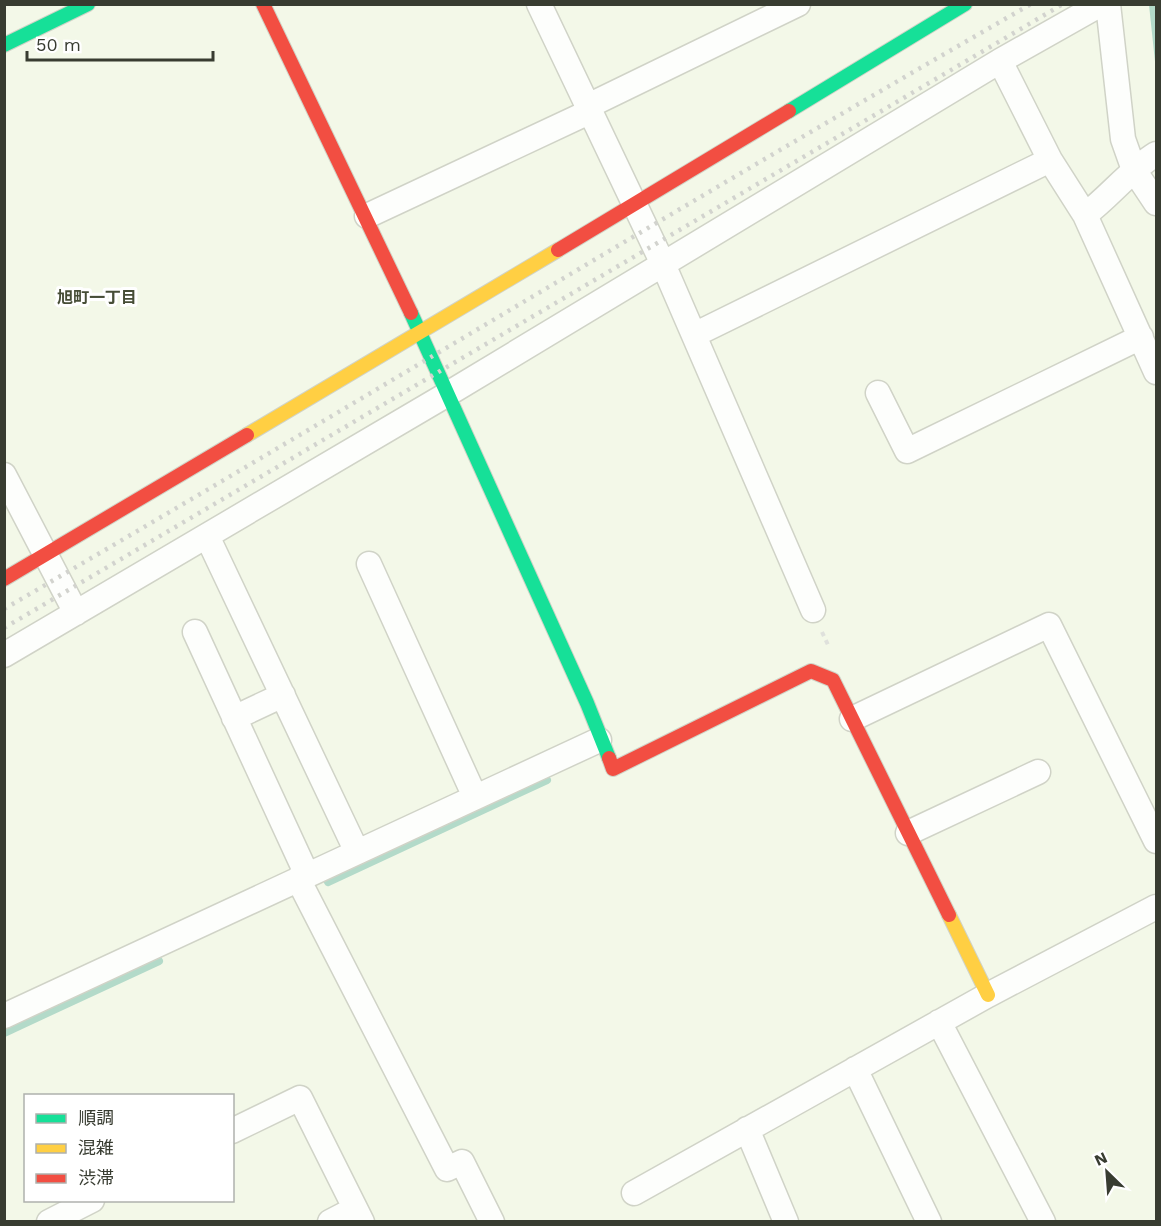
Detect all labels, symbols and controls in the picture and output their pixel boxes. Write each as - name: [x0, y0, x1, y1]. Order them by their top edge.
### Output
- scale bar: [27, 24, 213, 62]
- text: 50 m: [36, 34, 81, 55]
- district label: 旭町一丁目: [57, 288, 137, 307]
- legend: [24, 1094, 234, 1202]
- text: 順調: [78, 1107, 114, 1128]
- text: 混雑: [78, 1137, 114, 1158]
- north arrow: [1077, 1142, 1137, 1202]
- text: N: [1091, 1148, 1110, 1170]
- text: 渋滞: [78, 1167, 114, 1188]

